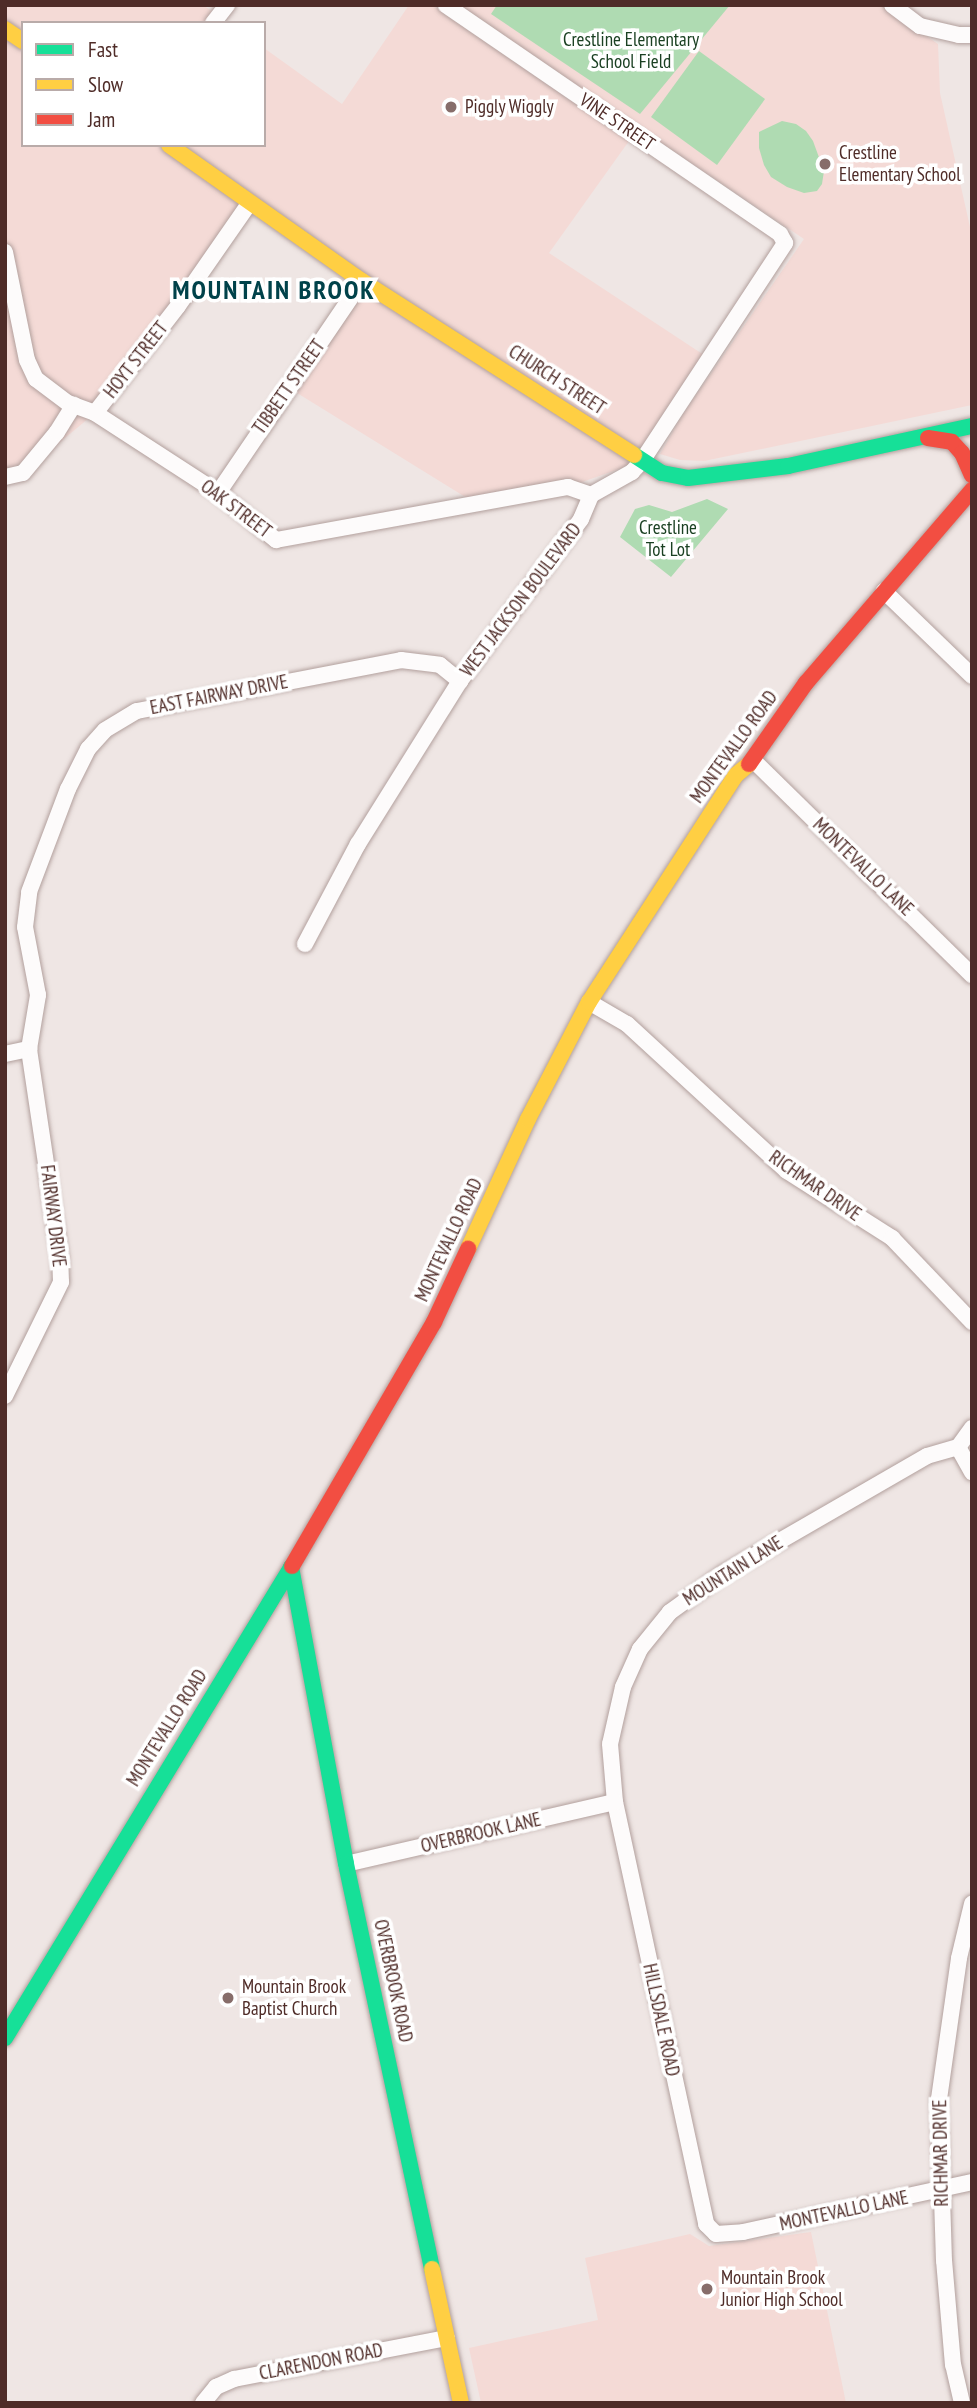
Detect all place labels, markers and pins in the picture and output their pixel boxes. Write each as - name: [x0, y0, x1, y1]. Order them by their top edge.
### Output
- place label: Piggly Wiggly: [465, 96, 555, 118]
- marker: Piggly Wiggly: [443, 99, 459, 115]
- place label: Crestline Elementary School: [839, 142, 961, 186]
- marker: Crestline Elementary School: [817, 156, 833, 172]
- place label: Mountain Brook Baptist Church: [242, 1976, 346, 2020]
- marker: Mountain Brook Baptist Church: [220, 1990, 236, 2006]
- place label: Mountain Brook Junior High School: [721, 2267, 843, 2311]
- marker: Mountain Brook Junior High School: [699, 2281, 715, 2297]

